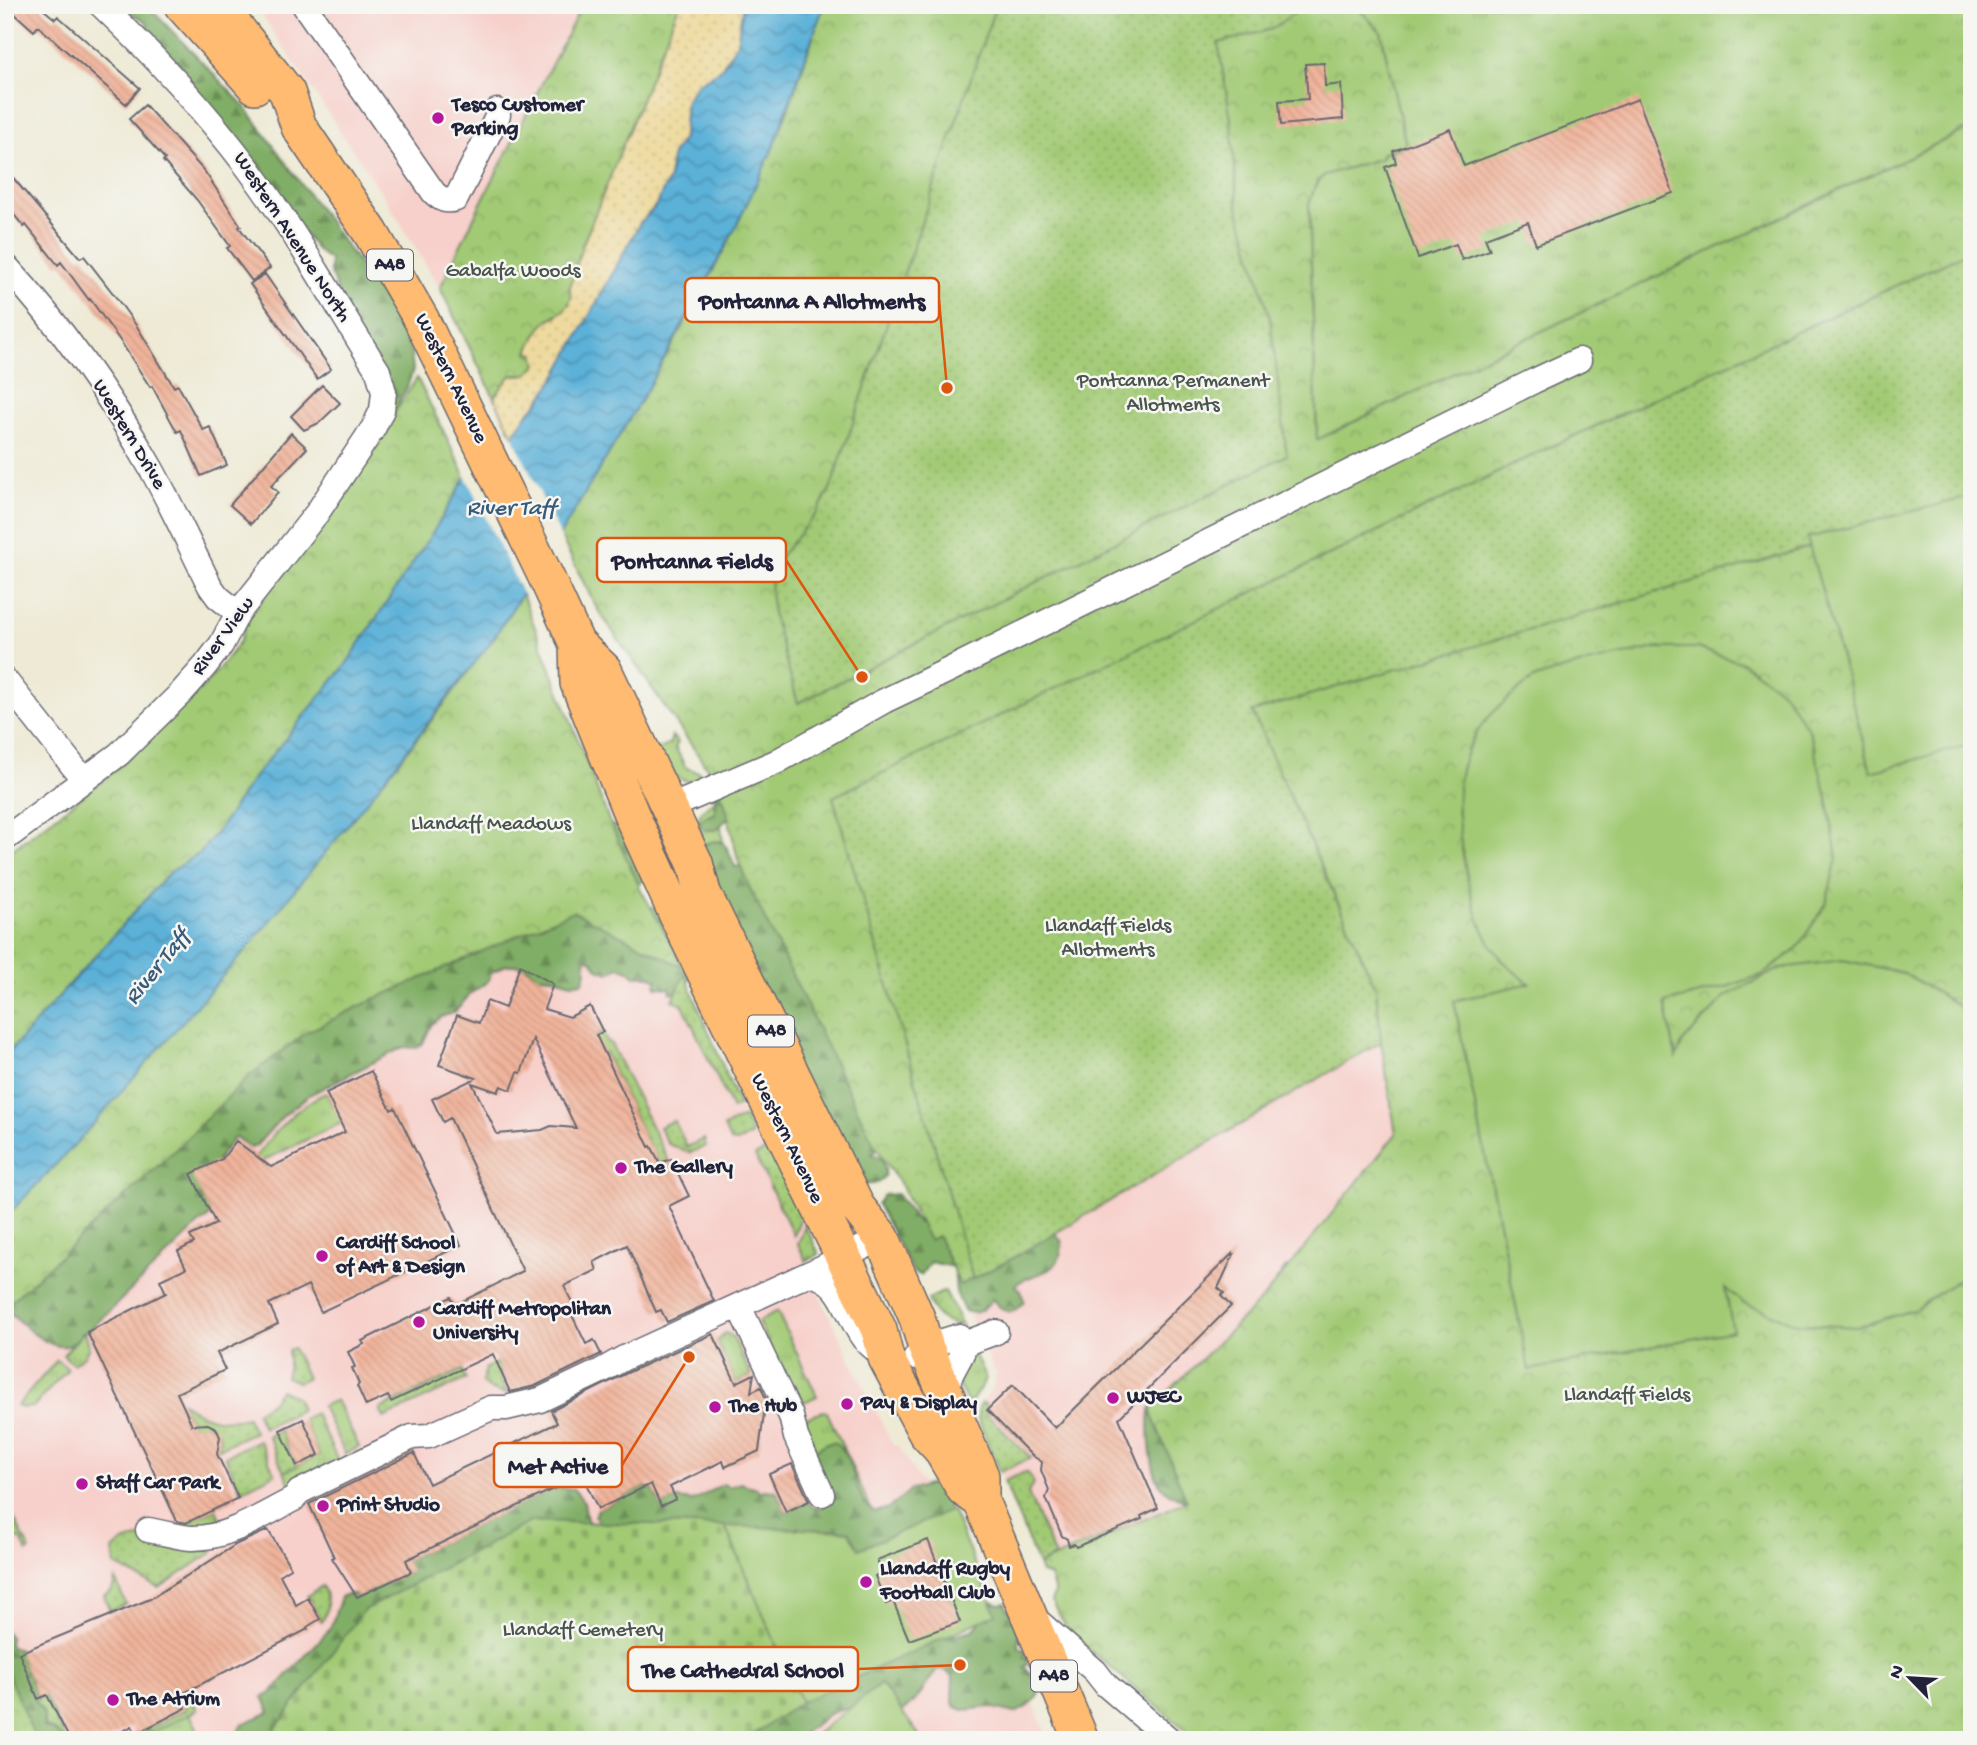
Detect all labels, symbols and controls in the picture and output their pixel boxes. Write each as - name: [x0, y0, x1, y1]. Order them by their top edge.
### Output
- place label: Tesco Customer Parking: [450, 94, 586, 143]
- marker: Tesco Customer Parking: [430, 110, 446, 126]
- street label: Western Avenue North: [227, 148, 355, 328]
- road number: A48: [367, 249, 413, 280]
- park label: Gabalfa Woods: [445, 260, 582, 285]
- callout: Pontcanna A Allotments: [685, 278, 939, 322]
- text: Pontcanna A Allotments: [697, 290, 927, 317]
- street label: Western Avenue: [408, 310, 493, 449]
- park label: Pontcanna Permanent Allotments: [1076, 370, 1272, 419]
- street label: Western Drive: [85, 375, 171, 496]
- water label: River Taff: [467, 496, 559, 523]
- callout: Pontcanna Fields: [597, 538, 786, 582]
- text: Pontcanna Fields: [609, 550, 774, 577]
- street label: River View: [187, 592, 261, 681]
- park label: Llandaff Meadows: [411, 813, 572, 838]
- park label: Llandaff Fields Allotments: [1045, 915, 1173, 964]
- water label: River Taff: [120, 922, 199, 1011]
- road number: A48: [748, 1015, 794, 1046]
- street label: Western Avenue: [744, 1070, 829, 1209]
- place label: The Gallery: [633, 1156, 734, 1181]
- marker: The Gallery: [613, 1160, 629, 1176]
- place label: Cardiff School of Art & Design: [335, 1232, 466, 1281]
- marker: Cardiff School of Art & Design: [314, 1248, 330, 1264]
- place label: Cardiff Metropolitan University: [432, 1298, 612, 1347]
- marker: Cardiff Metropolitan University: [411, 1314, 427, 1330]
- park label: Llandaff Fields: [1564, 1384, 1692, 1409]
- place label: WJEC: [1126, 1386, 1182, 1411]
- marker: WJEC: [1105, 1390, 1121, 1406]
- place label: Pay & Display: [860, 1392, 978, 1417]
- place label: The Hub: [727, 1395, 797, 1420]
- marker: Pay & Display: [839, 1396, 855, 1412]
- marker: The Hub: [707, 1399, 723, 1415]
- callout: Met Active: [494, 1443, 622, 1487]
- text: Met Active: [508, 1455, 609, 1482]
- place label: Staff Car Park: [96, 1472, 222, 1497]
- marker: Staff Car Park: [74, 1476, 90, 1492]
- place label: Print Studio: [336, 1494, 440, 1519]
- marker: Print Studio: [315, 1498, 331, 1514]
- place label: Llandaff Rugby Football Club: [879, 1558, 1011, 1607]
- marker: Llandaff Rugby Football Club: [858, 1574, 874, 1590]
- park label: Llandaff Cemetery: [503, 1619, 663, 1644]
- north arrow: [1876, 1644, 1946, 1714]
- callout: The Cathedral School: [628, 1647, 858, 1691]
- text: The Cathedral School: [640, 1659, 844, 1686]
- road number: A48: [1031, 1660, 1077, 1692]
- text: N: [1885, 1662, 1911, 1683]
- place label: The Atrium: [125, 1688, 220, 1713]
- marker: The Atrium: [105, 1692, 121, 1708]

